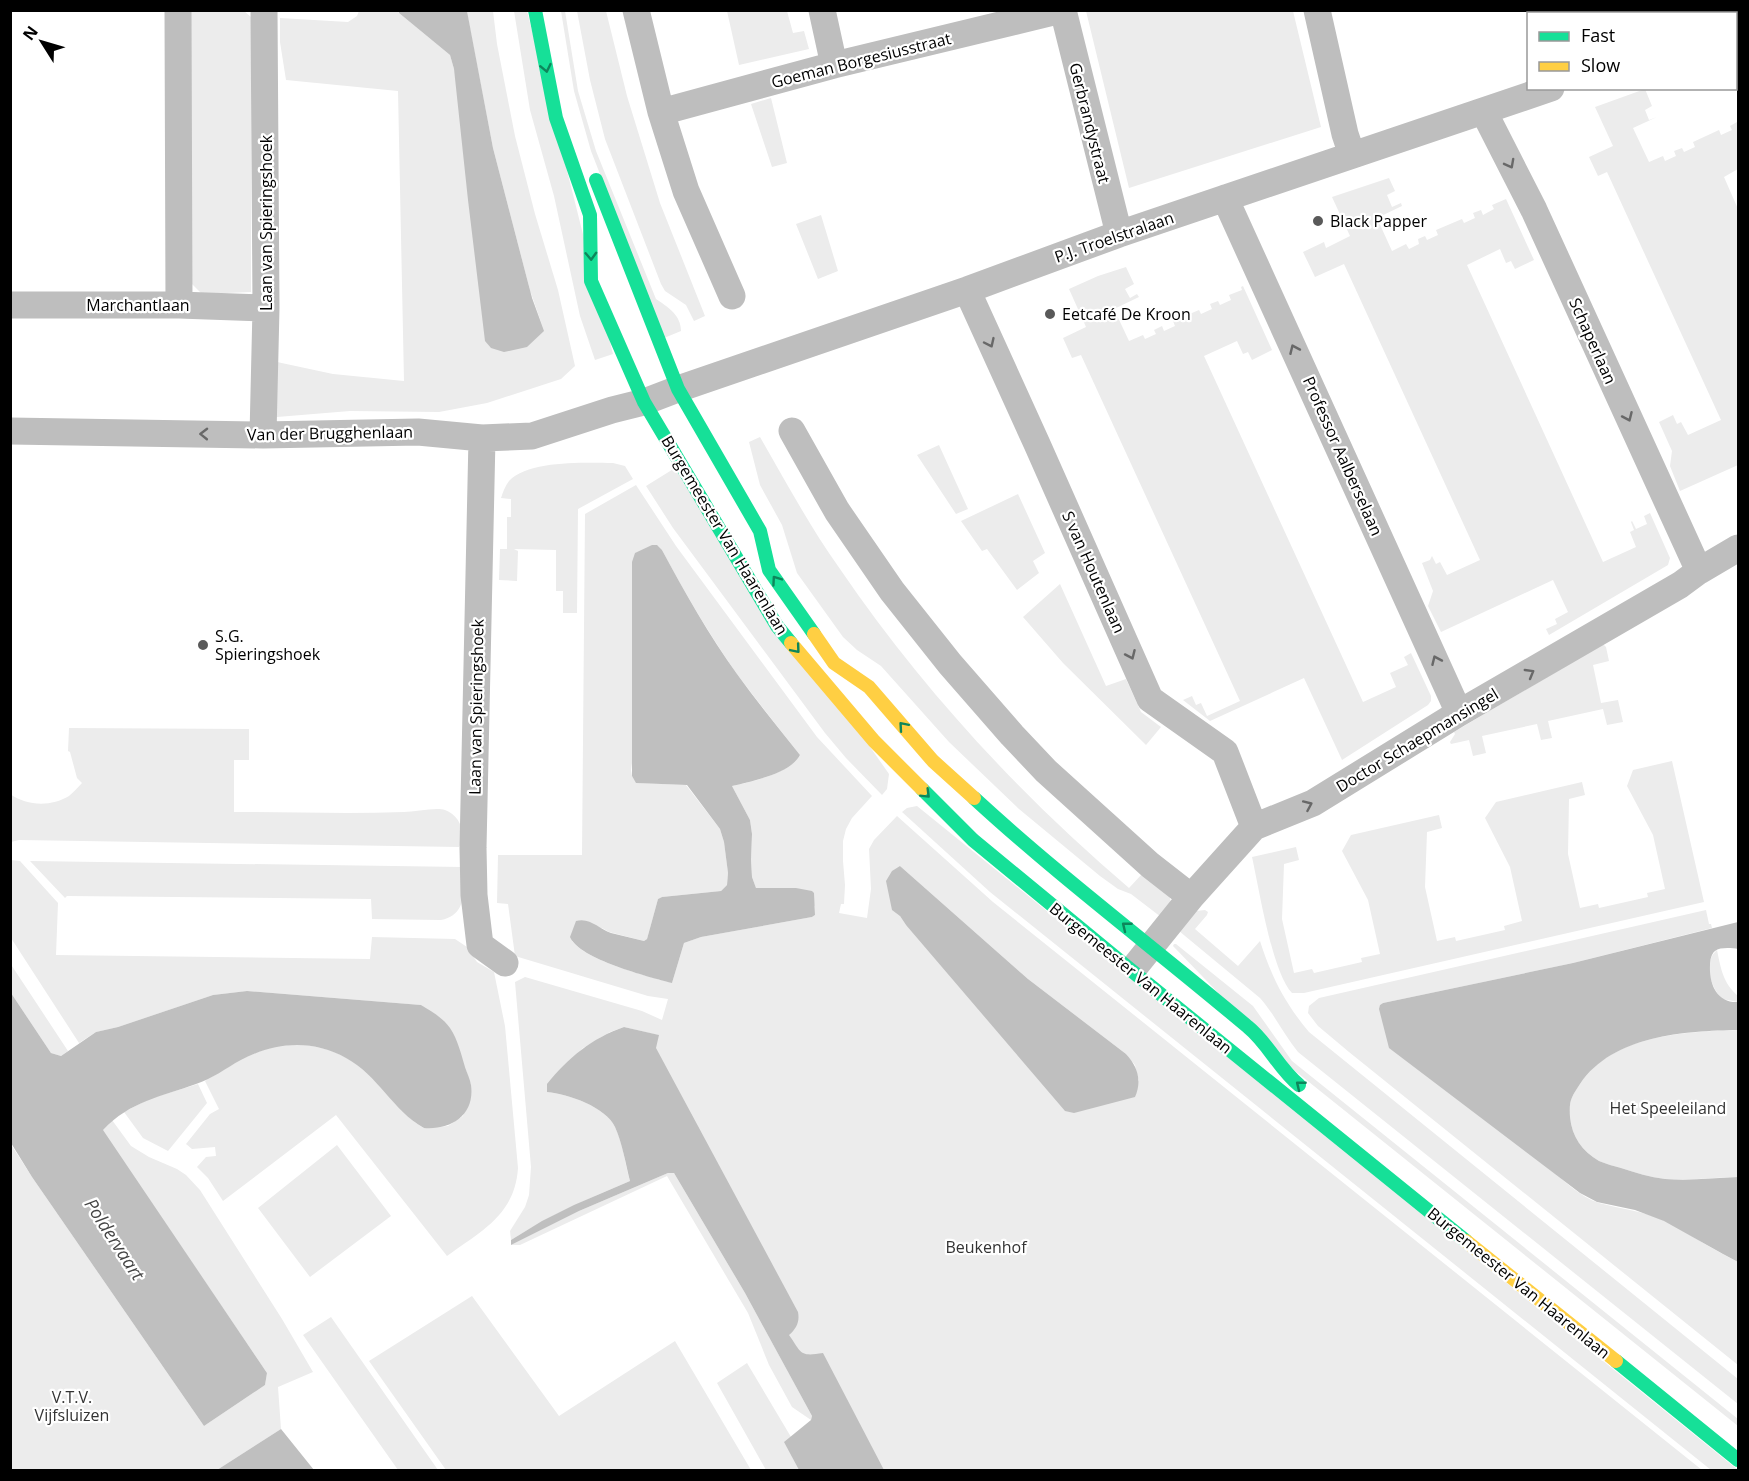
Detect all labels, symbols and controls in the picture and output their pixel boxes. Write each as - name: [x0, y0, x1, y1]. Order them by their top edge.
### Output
- north arrow: [12, 12, 72, 72]
- legend: [1527, 12, 1737, 90]
- text: N: [17, 21, 43, 45]
- text: Fast: [1581, 23, 1615, 47]
- street label: Goeman Borgesiusstraat: [769, 27, 953, 93]
- text: Slow: [1581, 53, 1620, 77]
- street label: Gerbrandystraat: [1064, 60, 1116, 186]
- one-way arrow: [539, 63, 552, 73]
- street label: Laan van Spieringshoek: [255, 134, 277, 311]
- one-way arrow: [1503, 158, 1514, 169]
- street label: P.J. Troelstralaan: [1051, 206, 1177, 268]
- place label: Black Papper: [1330, 210, 1428, 232]
- marker: Black Papper: [1311, 214, 1325, 228]
- one-way arrow: [584, 252, 597, 261]
- street label: Marchantlaan: [86, 294, 190, 316]
- street label: Schaperlaan: [1564, 294, 1622, 388]
- place label: Eetcafé De Kroon: [1062, 303, 1191, 325]
- marker: Eetcafé De Kroon: [1043, 307, 1057, 321]
- one-way arrow: [983, 337, 995, 348]
- one-way arrow: [1289, 344, 1301, 355]
- street label: Professor Aalberselaan: [1298, 373, 1388, 539]
- one-way arrow: [1621, 411, 1633, 422]
- street label: Van der Brugghenlaan: [247, 421, 413, 445]
- one-way arrow: [200, 428, 209, 440]
- street label: Burgemeester Van Haarenlaan: [657, 431, 793, 639]
- street label: S van Houtenlaan: [1057, 508, 1131, 636]
- one-way arrow: [772, 576, 783, 587]
- street label: Laan van Spieringshoek: [463, 618, 489, 795]
- place label: S.G. Spieringshoek: [215, 625, 321, 665]
- marker: S.G. Spieringshoek: [196, 638, 210, 652]
- one-way arrow: [789, 642, 800, 653]
- one-way arrow: [1123, 649, 1135, 660]
- one-way arrow: [1431, 655, 1443, 666]
- one-way arrow: [1523, 668, 1534, 680]
- street label: Doctor Schaepmansingel: [1332, 683, 1502, 797]
- one-way arrow: [899, 722, 910, 733]
- one-way arrow: [919, 786, 930, 797]
- one-way arrow: [1301, 800, 1312, 812]
- street label: Burgemeester Van Haarenlaan: [1045, 897, 1237, 1059]
- one-way arrow: [1122, 922, 1133, 933]
- one-way arrow: [1295, 1082, 1306, 1093]
- park label: Het Speeleiland: [1610, 1097, 1726, 1119]
- water label: Poldervaart: [80, 1193, 151, 1285]
- street label: Burgemeester Van Haarenlaan: [1423, 1202, 1615, 1364]
- park label: Beukenhof: [945, 1236, 1028, 1258]
- park label: V.T.V. Vijfsluizen: [35, 1386, 109, 1426]

